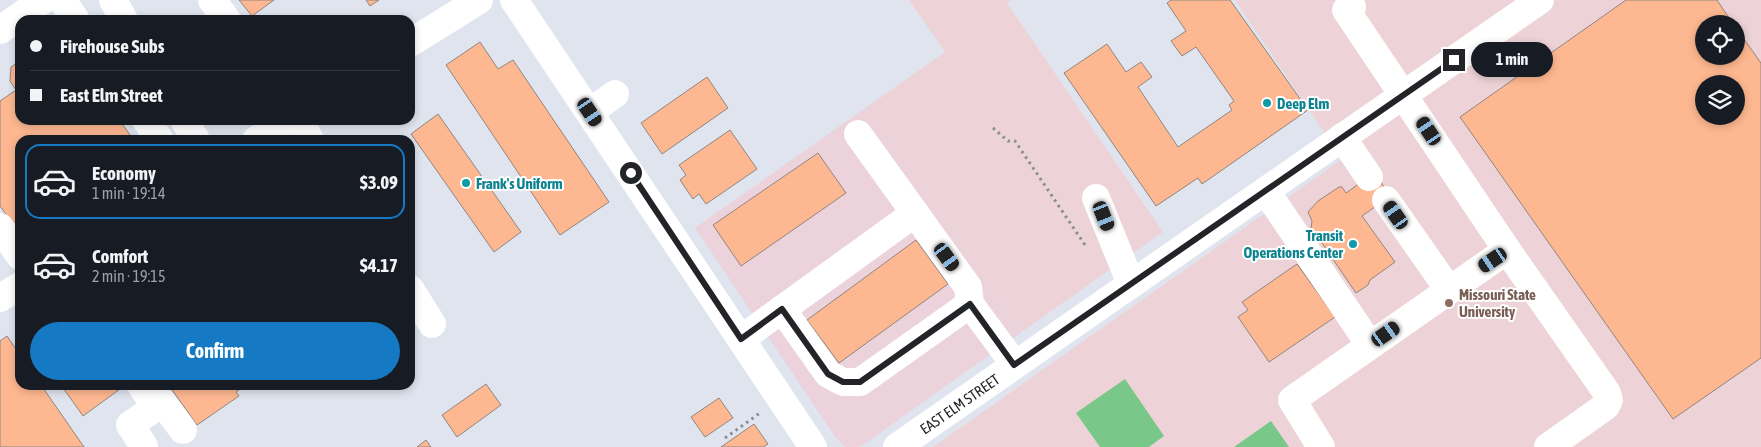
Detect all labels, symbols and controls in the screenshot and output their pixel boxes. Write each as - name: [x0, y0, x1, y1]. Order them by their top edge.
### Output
- map controls: [1695, 15, 1745, 125]
- button: locate: [1695, 15, 1745, 65]
- text: Firehouse Subs: [60, 35, 164, 57]
- callout: 1 min: [1472, 42, 1554, 78]
- route end: [1443, 49, 1465, 71]
- text: 1 min: [1496, 50, 1528, 68]
- button: layers: [1695, 75, 1745, 125]
- text: East Elm Street: [60, 84, 163, 106]
- car: [575, 95, 604, 129]
- place label: Deep Elm: [1277, 95, 1329, 112]
- marker: Deep Elm: [1261, 97, 1273, 109]
- car: [1414, 114, 1443, 148]
- icon: car: [32, 159, 77, 204]
- text: Economy: [92, 162, 156, 184]
- route start: [620, 162, 642, 184]
- text: $3.09: [360, 171, 398, 193]
- place label: Frank's Uniform: [476, 175, 563, 192]
- marker: Frank's Uniform: [460, 177, 472, 189]
- text: 1 min · 19:14: [92, 184, 165, 202]
- car: [1381, 198, 1410, 232]
- car: [1091, 199, 1116, 233]
- place label: Transit Operations Center: [1244, 227, 1344, 261]
- marker: Transit Operations Center: [1347, 238, 1359, 250]
- car: [932, 240, 961, 274]
- icon: car: [32, 242, 77, 287]
- text: Comfort: [92, 245, 148, 267]
- car: [1476, 245, 1509, 275]
- text: $4.17: [360, 254, 398, 276]
- text: 2 min · 19:15: [92, 267, 165, 285]
- place label: Missouri State University: [1459, 286, 1536, 320]
- marker: Missouri State University: [1443, 297, 1455, 309]
- car: [1369, 319, 1402, 349]
- button: Confirm: [30, 322, 400, 380]
- street label: EAST ELM STREET: [916, 370, 1003, 437]

